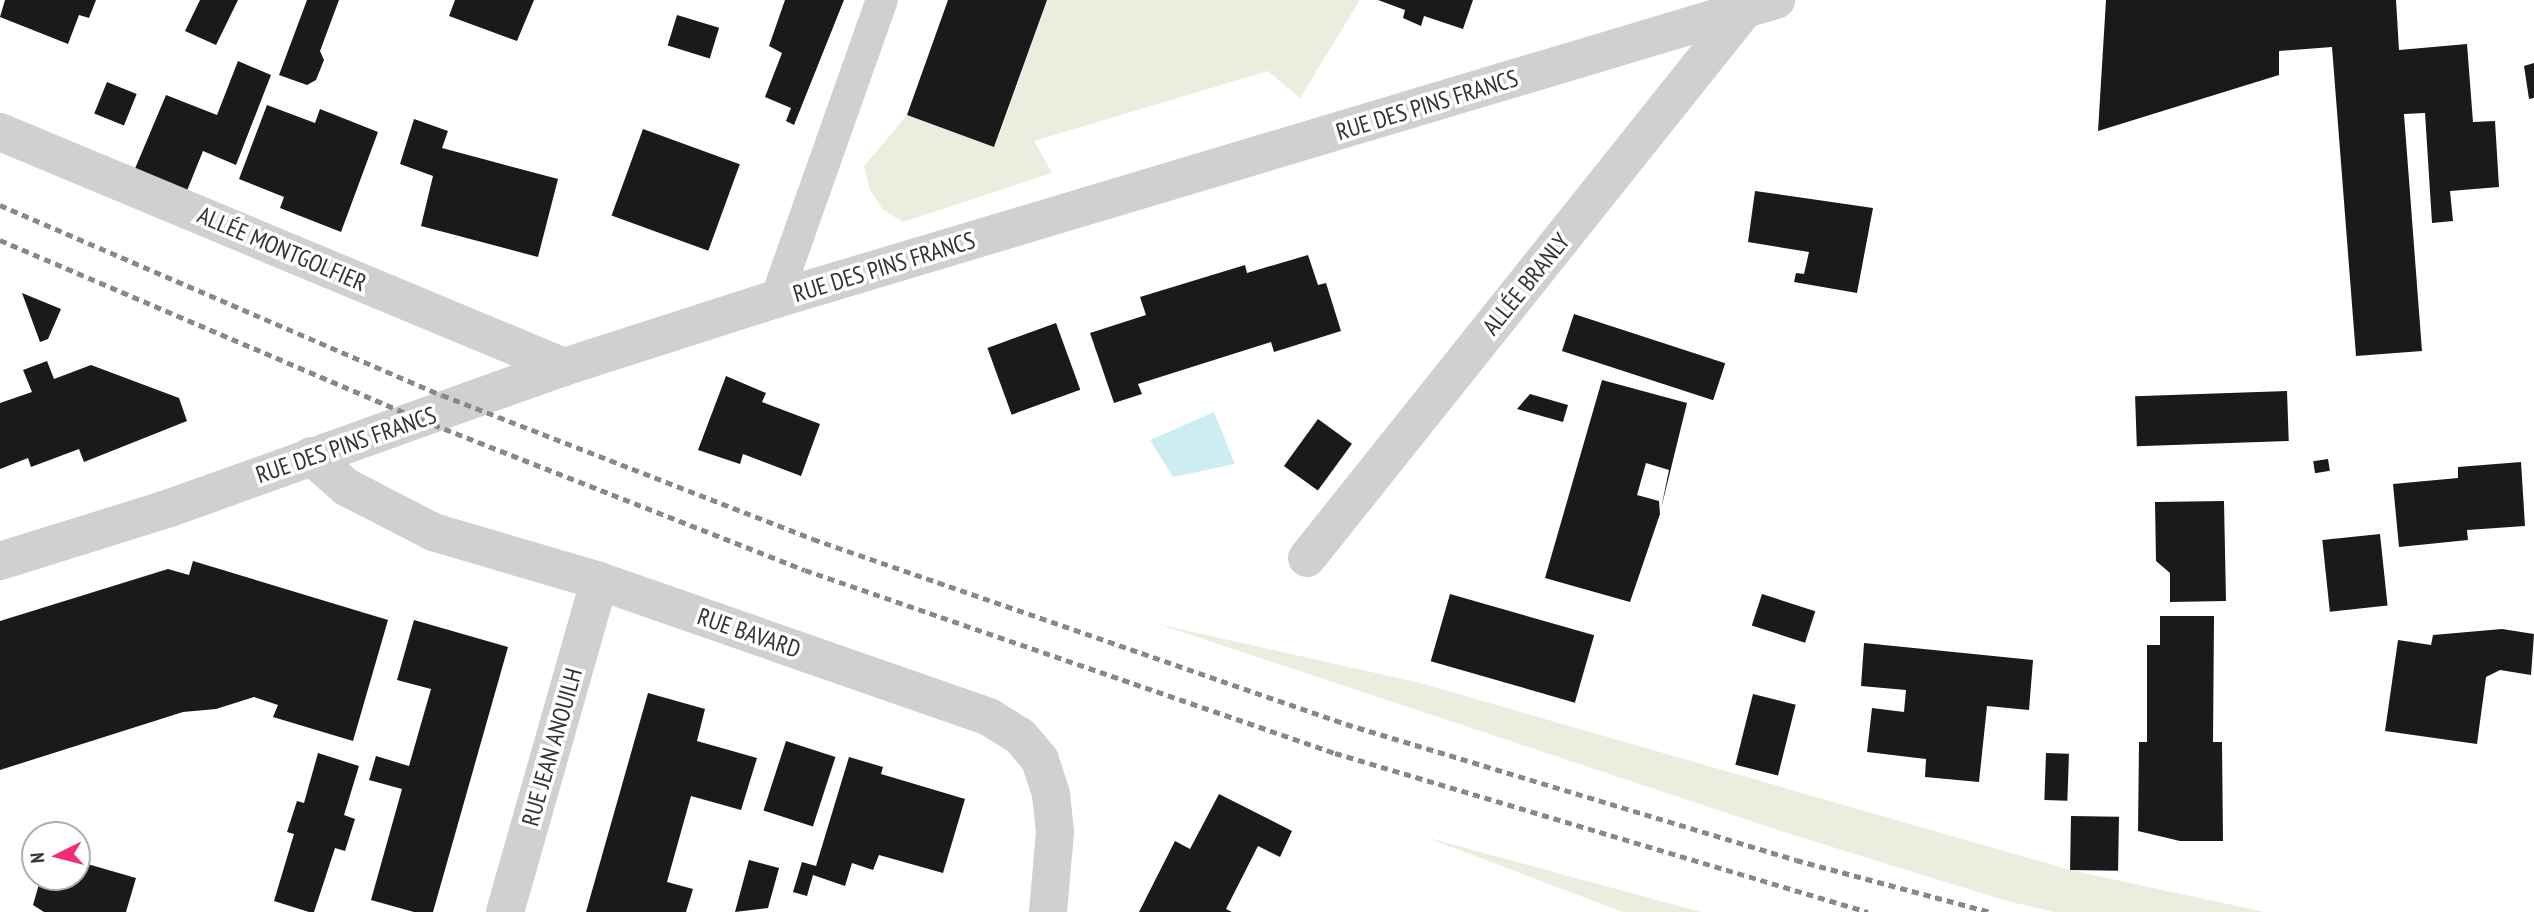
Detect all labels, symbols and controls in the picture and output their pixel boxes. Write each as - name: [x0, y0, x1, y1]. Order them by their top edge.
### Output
- street label: RUE DES PINS FRANCS: [1333, 64, 1521, 146]
- street label: ALLÉE MONTGOLFIER: [193, 200, 371, 298]
- street label: RUE DES PINS FRANCS: [790, 226, 978, 308]
- street label: ALLÉE BRANLY: [1476, 227, 1576, 341]
- street label: RUE DES PINS FRANCS: [252, 401, 440, 489]
- street label: RUE BAVARD: [694, 602, 804, 664]
- street label: RUE JEAN ANOUILH: [516, 665, 588, 829]
- north arrow: [21, 821, 91, 891]
- text: N: [25, 852, 50, 864]

